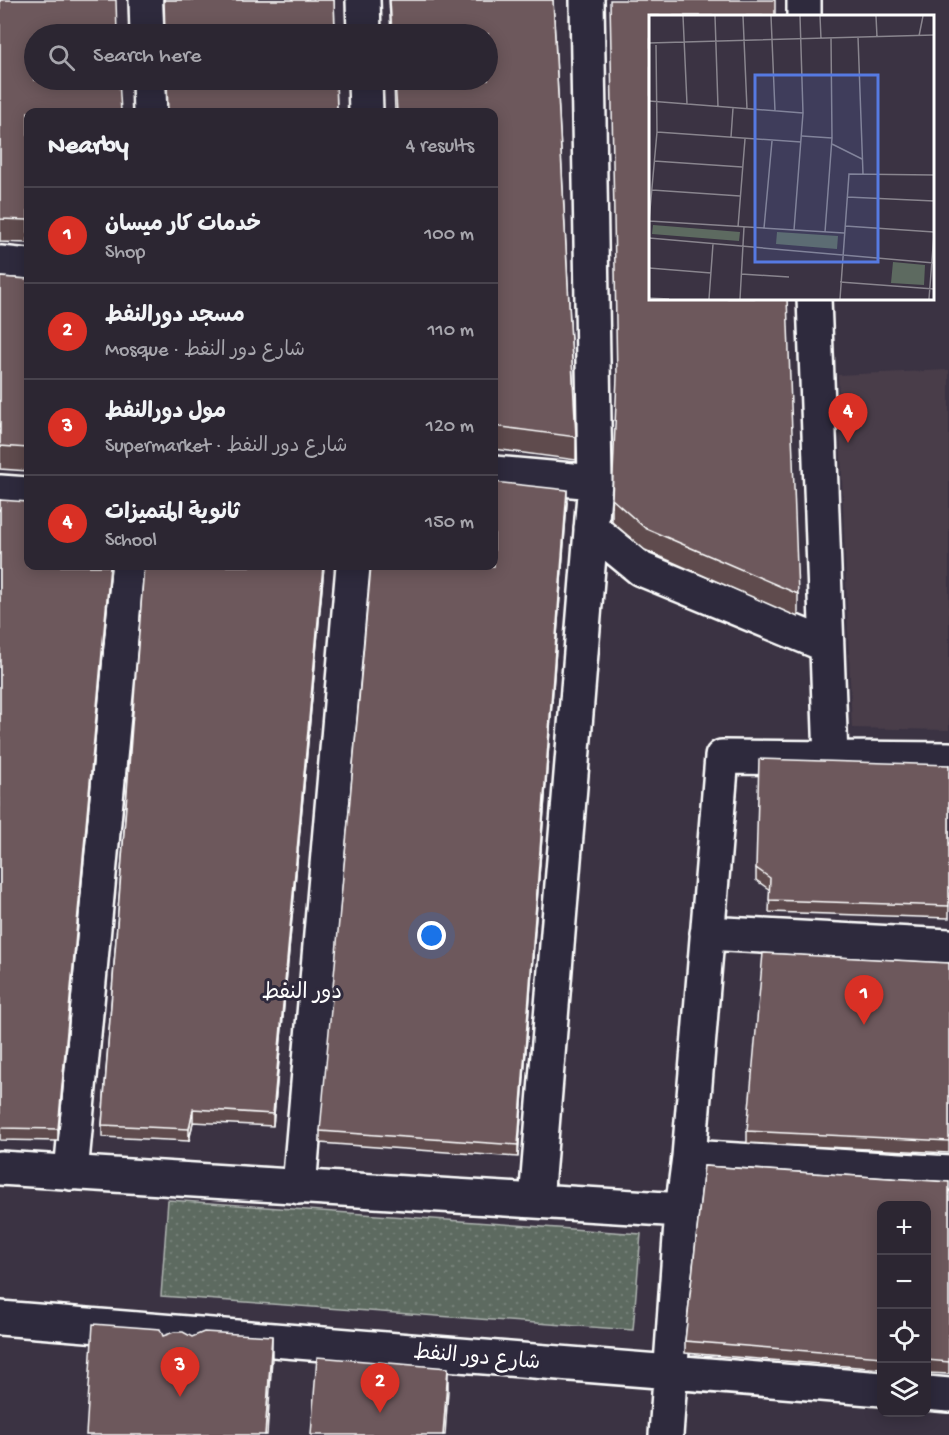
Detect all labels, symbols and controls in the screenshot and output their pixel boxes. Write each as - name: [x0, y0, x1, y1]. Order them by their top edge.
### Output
- inset map: [649, 15, 934, 300]
- search box: [24, 24, 498, 90]
- icon: search: [45, 41, 78, 74]
- text: Search here: [93, 44, 201, 70]
- text: Nearby: [48, 132, 129, 163]
- text: 4 results: [406, 136, 474, 159]
- text: خدمات كار ميسان: [105, 213, 261, 239]
- text: 1: [63, 224, 72, 247]
- text: 100 m: [424, 224, 474, 247]
- text: Shop: [105, 242, 145, 265]
- text: مسجد دورالنفط: [105, 304, 245, 330]
- text: 2: [63, 320, 72, 343]
- text: 110 m: [428, 320, 474, 343]
- text: Mosque · شارع دور النفط: [105, 340, 305, 363]
- pin: 4: [828, 394, 868, 443]
- text: مول دورالنفط: [105, 400, 226, 426]
- text: 3: [62, 416, 73, 439]
- text: 120 m: [426, 416, 474, 439]
- text: Supermarket · شارع دور النفط: [105, 436, 347, 459]
- text: ثانوية المتميزات: [105, 501, 239, 527]
- text: 4: [63, 512, 72, 535]
- text: 150 m: [425, 512, 474, 535]
- text: School: [105, 530, 157, 553]
- your location: [417, 921, 446, 950]
- pin: 1: [844, 976, 884, 1025]
- district label: دور النفط: [262, 981, 342, 1007]
- map controls: [877, 1201, 931, 1417]
- button: +: [877, 1201, 931, 1255]
- button: −: [877, 1255, 931, 1309]
- button: locate: [877, 1309, 931, 1363]
- street label: شارع دور النفط: [412, 1341, 541, 1377]
- pin: 3: [160, 1348, 200, 1397]
- button: layers: [877, 1363, 931, 1417]
- pin: 2: [360, 1364, 400, 1413]

